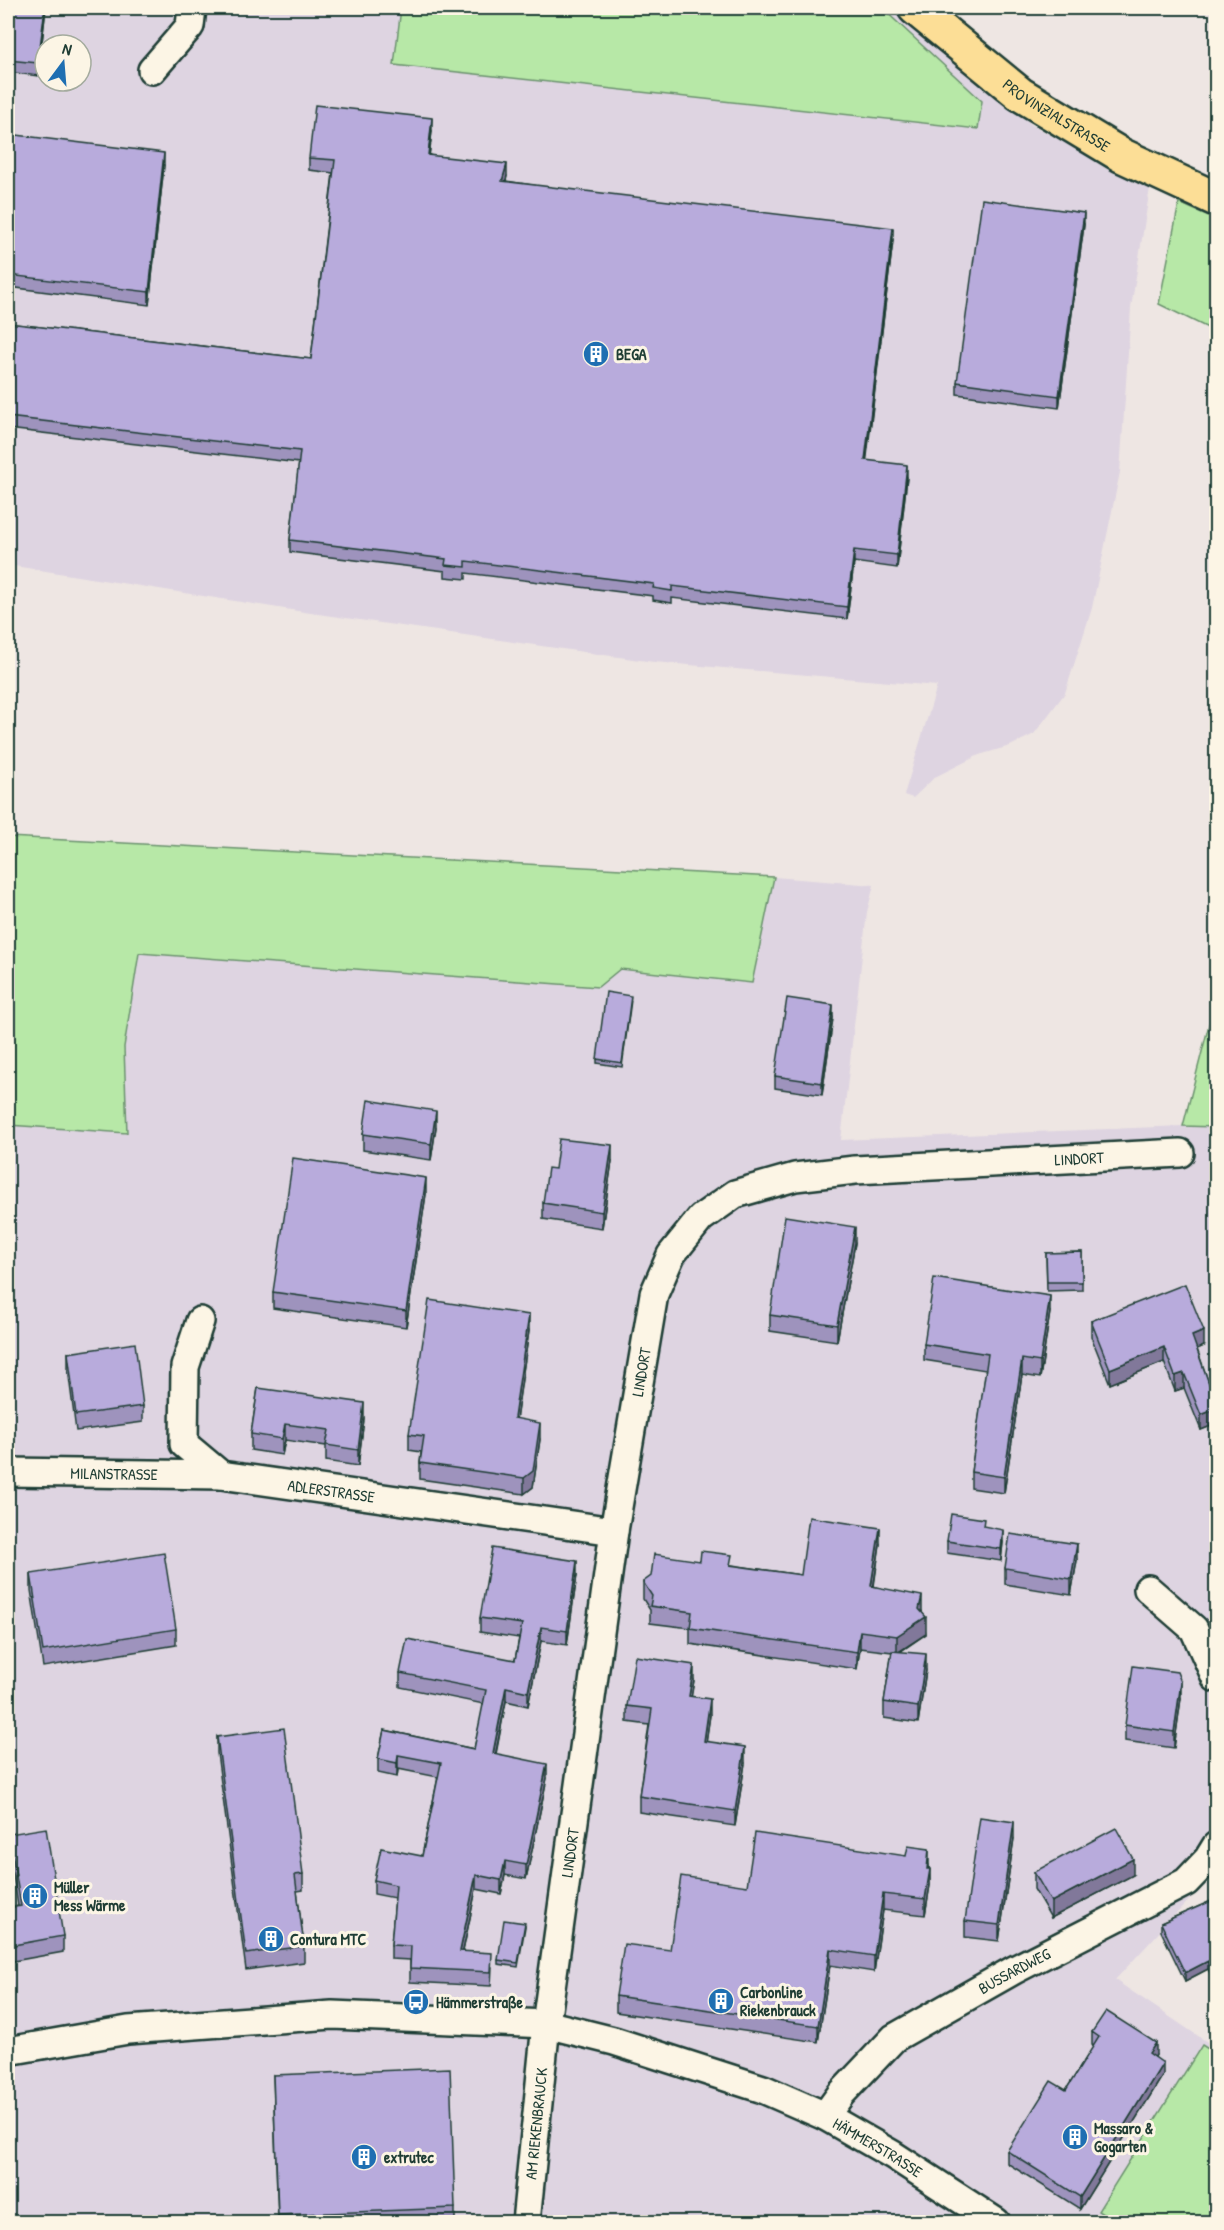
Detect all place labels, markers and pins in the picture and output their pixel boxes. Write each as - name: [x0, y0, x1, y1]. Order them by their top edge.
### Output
- building icon: BEGA: [581, 339, 611, 369]
- place label: BEGA: [616, 343, 647, 365]
- place label: Müller Mess Wärme: [54, 1876, 126, 1916]
- building icon: Müller Mess Wärme: [20, 1881, 50, 1911]
- building icon: Contura MTC: [256, 1924, 286, 1954]
- place label: Contura MTC: [290, 1928, 366, 1950]
- place label: Carbonline Riekenbrauck: [740, 1981, 816, 2021]
- building icon: Carbonline Riekenbrauck: [706, 1986, 736, 2016]
- bus stop icon: Hämmerstraße: [401, 1987, 431, 2017]
- place label: Hämmerstraße: [436, 1991, 524, 2014]
- place label: Massaro & Gogarten: [1094, 2117, 1154, 2158]
- building icon: Massaro & Gogarten: [1060, 2122, 1090, 2152]
- building icon: extrutec: [349, 2142, 379, 2172]
- place label: extrutec: [384, 2146, 434, 2168]

